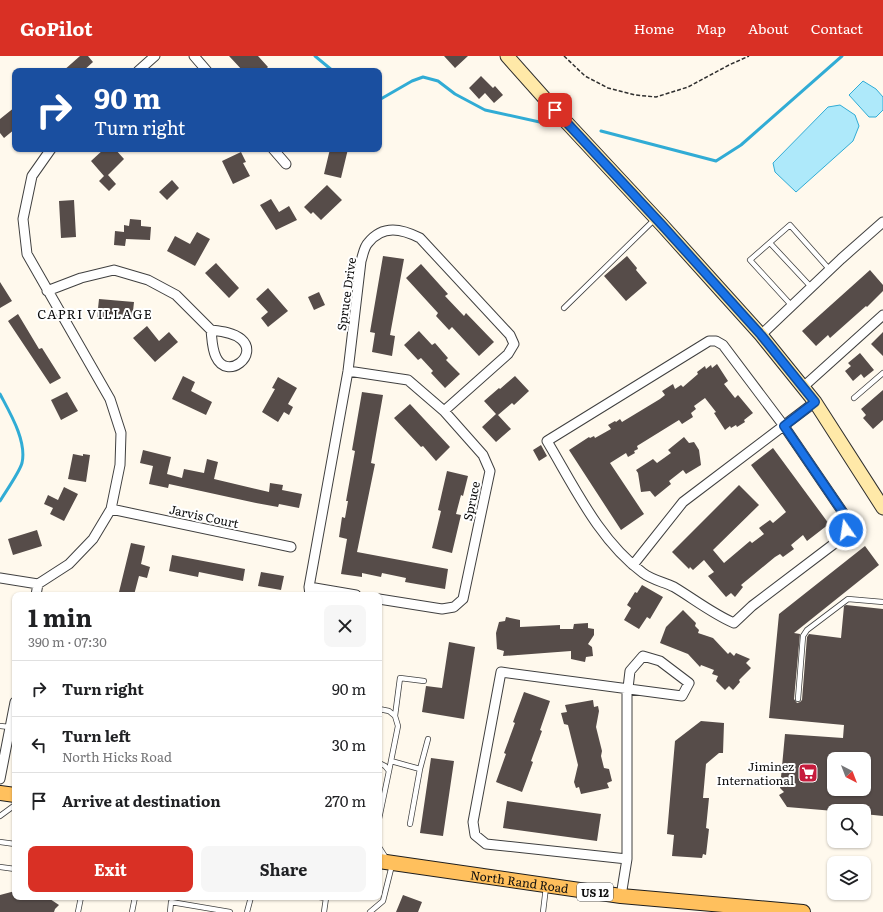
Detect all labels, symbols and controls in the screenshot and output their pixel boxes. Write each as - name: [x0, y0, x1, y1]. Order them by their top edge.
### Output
- text: GoPilot: [20, 14, 93, 42]
- text: Home: [634, 18, 674, 38]
- text: Map: [696, 18, 726, 38]
- text: About: [748, 18, 789, 38]
- text: Contact: [811, 18, 863, 38]
- text: 90 m: [94, 76, 161, 118]
- icon: right: [28, 84, 80, 136]
- pin: [538, 93, 572, 127]
- icon: arrive: [544, 99, 566, 121]
- text: Turn right: [94, 114, 185, 141]
- street label: Spruce Drive: [332, 256, 360, 332]
- district label: CAPRI VILLAGE: [37, 304, 153, 323]
- street label: Spruce: [458, 480, 484, 522]
- street label: Jarvis Court: [168, 500, 241, 532]
- position arrow: [825, 509, 867, 551]
- text: 1 min: [28, 599, 92, 634]
- button: close: [324, 605, 366, 647]
- text: 390 m · 07:30: [28, 632, 107, 651]
- text: Turn right: [62, 677, 144, 700]
- text: 90 m: [332, 677, 366, 700]
- icon: right: [28, 678, 50, 700]
- text: Turn left: [62, 724, 131, 747]
- text: 30 m: [332, 733, 366, 756]
- icon: left: [28, 734, 50, 756]
- text: North Hicks Road: [62, 747, 172, 766]
- north arrow: [827, 752, 871, 796]
- map controls: [827, 752, 871, 900]
- place label: Jiminez International: [717, 757, 794, 789]
- supermarket icon: Jiminez International: [797, 762, 819, 784]
- text: Arrive at destination: [62, 789, 221, 812]
- text: 270 m: [325, 789, 366, 812]
- icon: arrive: [28, 790, 50, 812]
- button: search: [827, 804, 871, 848]
- button: Exit: [28, 846, 193, 892]
- button: Share: [201, 846, 366, 892]
- button: layers: [827, 856, 871, 900]
- street label: North Rand Road: [469, 865, 570, 897]
- road number: US 12: [577, 883, 613, 901]

